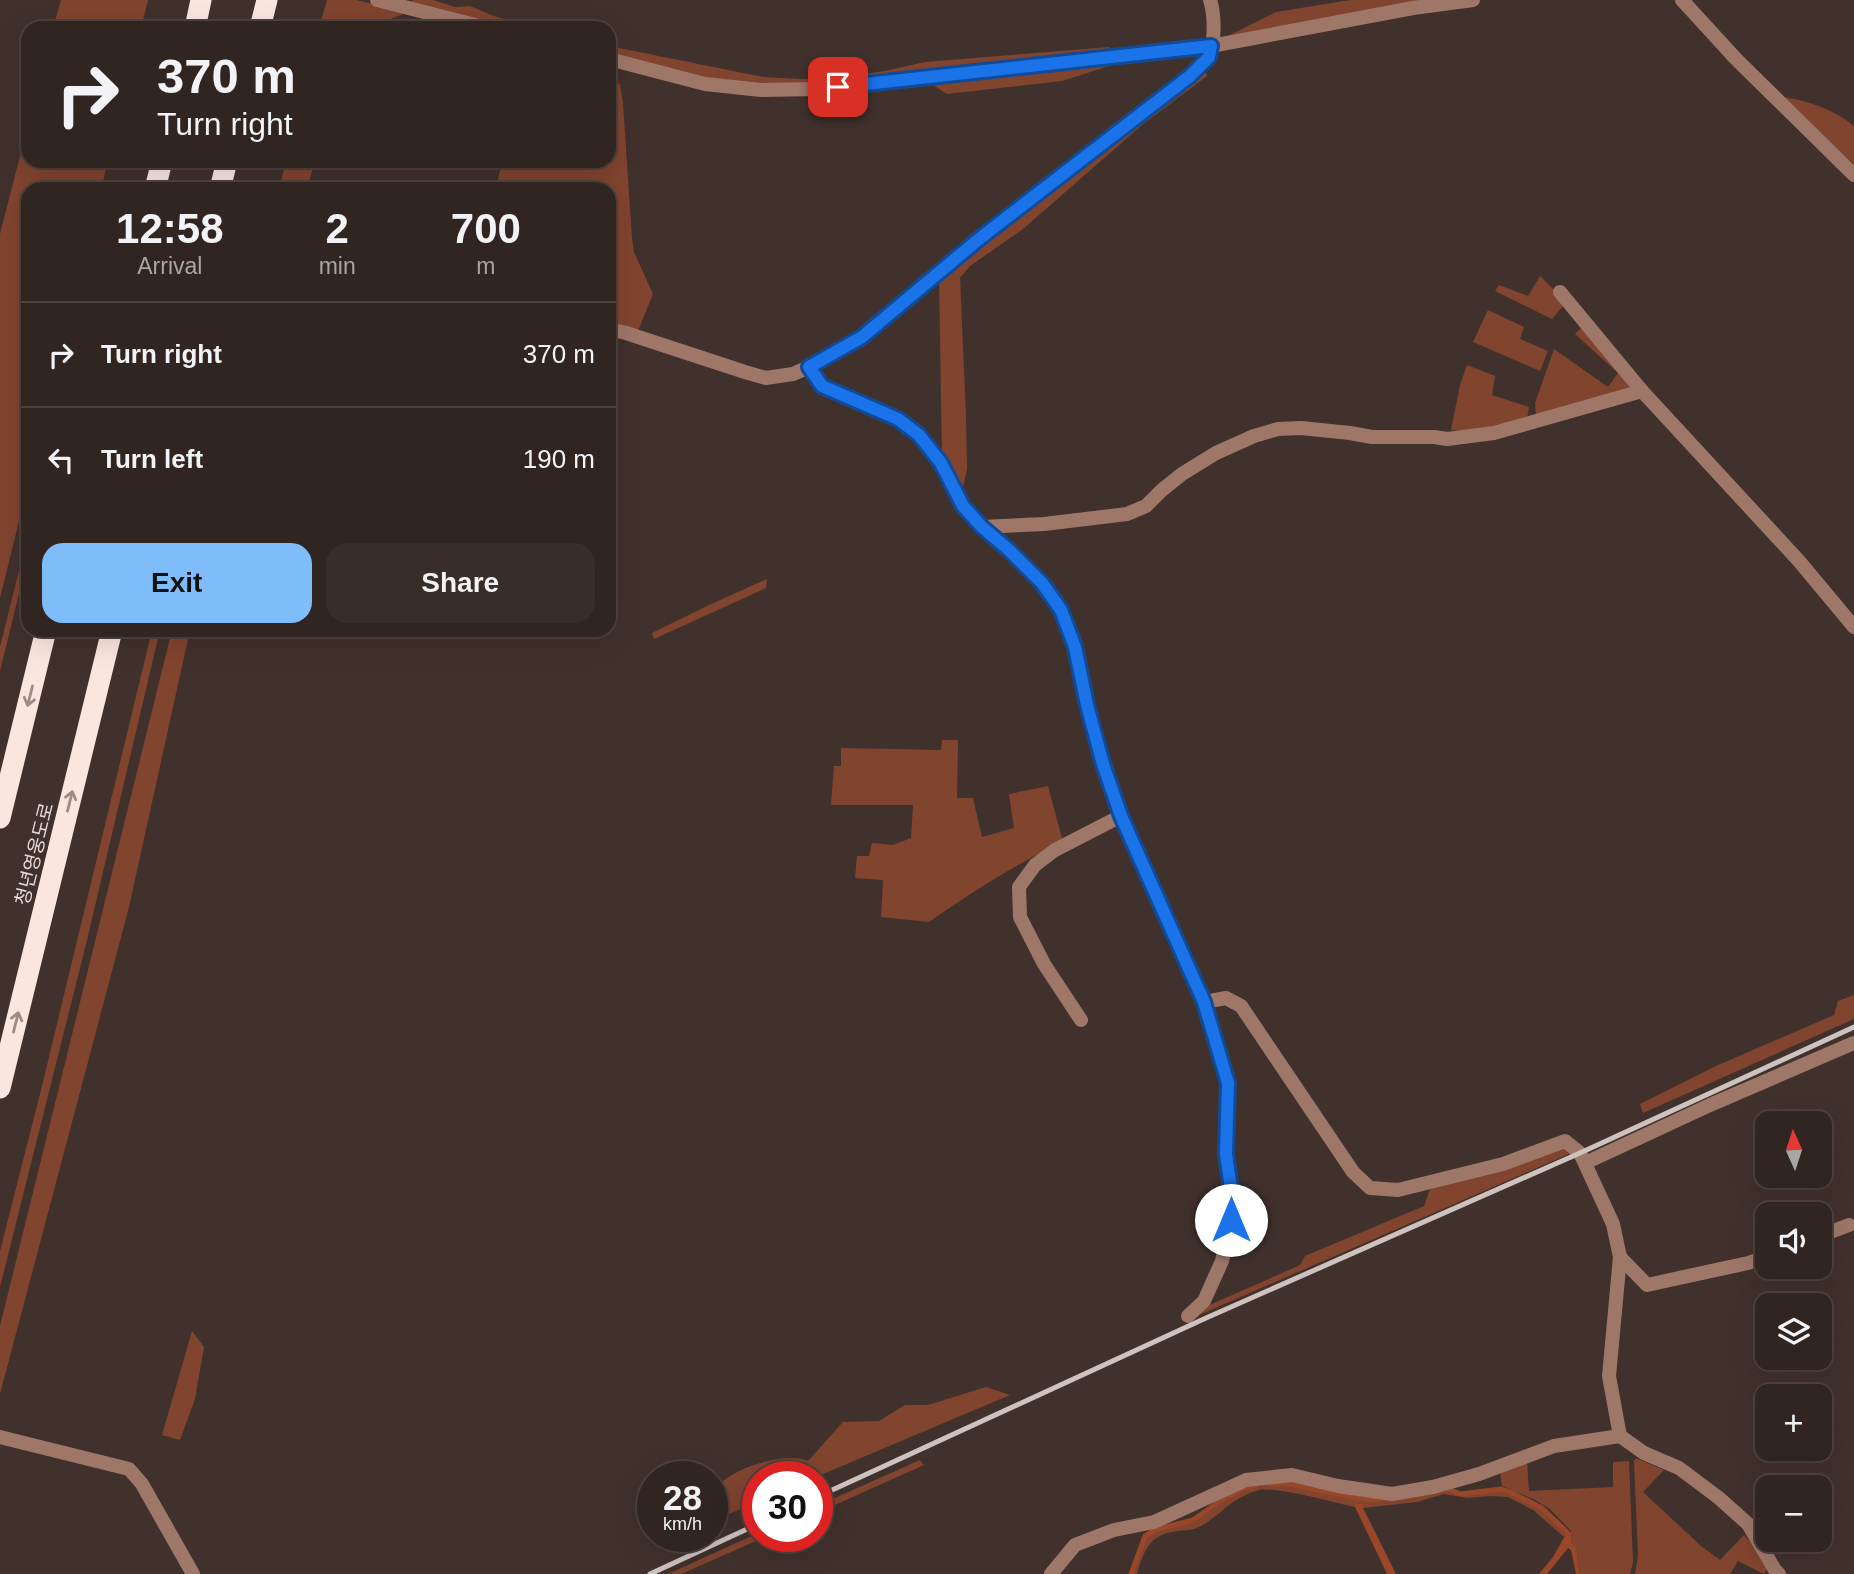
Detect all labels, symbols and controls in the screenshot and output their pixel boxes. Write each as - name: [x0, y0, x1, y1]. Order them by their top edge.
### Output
- icon: right: [42, 49, 133, 140]
- text: 370 m: [157, 49, 296, 103]
- pin: [808, 57, 868, 117]
- icon: arrive: [819, 68, 857, 106]
- text: Turn right: [157, 106, 293, 142]
- text: 12:58: [116, 205, 224, 252]
- text: 2: [325, 205, 349, 252]
- text: 700: [451, 205, 521, 252]
- text: Arrival: [137, 253, 202, 279]
- text: min: [319, 253, 356, 279]
- text: m: [476, 253, 495, 279]
- icon: right: [42, 336, 80, 374]
- text: Turn right: [101, 339, 222, 369]
- text: 370 m: [523, 339, 595, 369]
- icon: left: [42, 441, 80, 479]
- text: Turn left: [101, 444, 203, 474]
- text: 190 m: [523, 444, 595, 474]
- button: Exit: [42, 543, 312, 623]
- button: Share: [326, 543, 595, 623]
- one-way arrow: [23, 684, 36, 707]
- one-way arrow: [64, 790, 77, 813]
- street label: 청년영웅도로: [12, 801, 57, 908]
- one-way arrow: [10, 1011, 23, 1034]
- north arrow: [1755, 1111, 1832, 1188]
- map controls: [1755, 1111, 1832, 1552]
- position arrow: [1194, 1183, 1268, 1257]
- button: sound: [1755, 1202, 1832, 1279]
- button: layers: [1755, 1293, 1832, 1370]
- button: +: [1755, 1384, 1832, 1461]
- speed limit sign: 30: [742, 1461, 833, 1552]
- button: −: [1755, 1475, 1832, 1552]
- text: 28: [663, 1478, 702, 1517]
- text: km/h: [663, 1514, 702, 1534]

